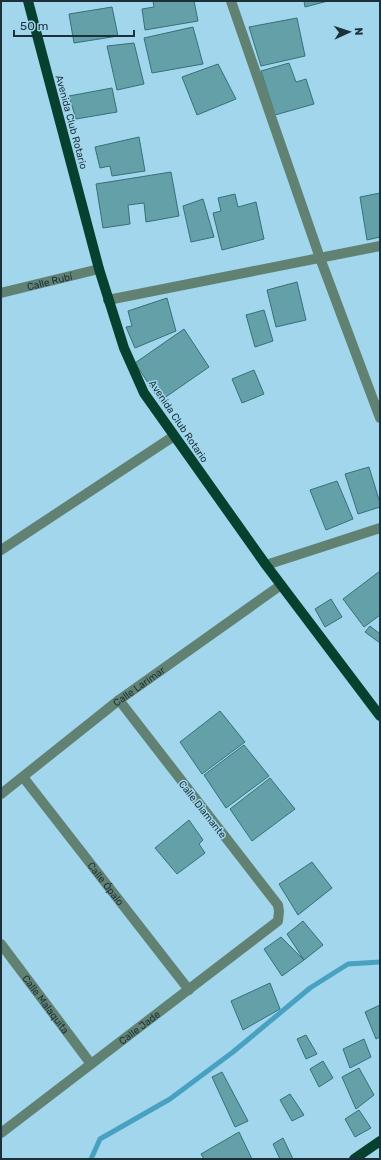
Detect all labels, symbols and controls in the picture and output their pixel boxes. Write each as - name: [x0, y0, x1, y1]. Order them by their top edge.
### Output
- scale bar: [14, 12, 134, 38]
- north arrow: [329, 12, 369, 52]
- text: 50 m: [20, 19, 48, 33]
- text: N: [352, 27, 365, 36]
- street label: Avenida Club Rotario: [53, 74, 89, 171]
- street label: Calle Rubí: [26, 271, 74, 293]
- street label: Avenida Club Rotario: [146, 378, 210, 465]
- street label: Calle Larimar: [111, 664, 168, 709]
- street label: Calle Diamante: [176, 778, 229, 841]
- street label: Calle Ópalo: [85, 860, 126, 908]
- street label: Calle Malaquita: [19, 973, 71, 1036]
- street label: Calle Jade: [117, 1008, 163, 1048]

